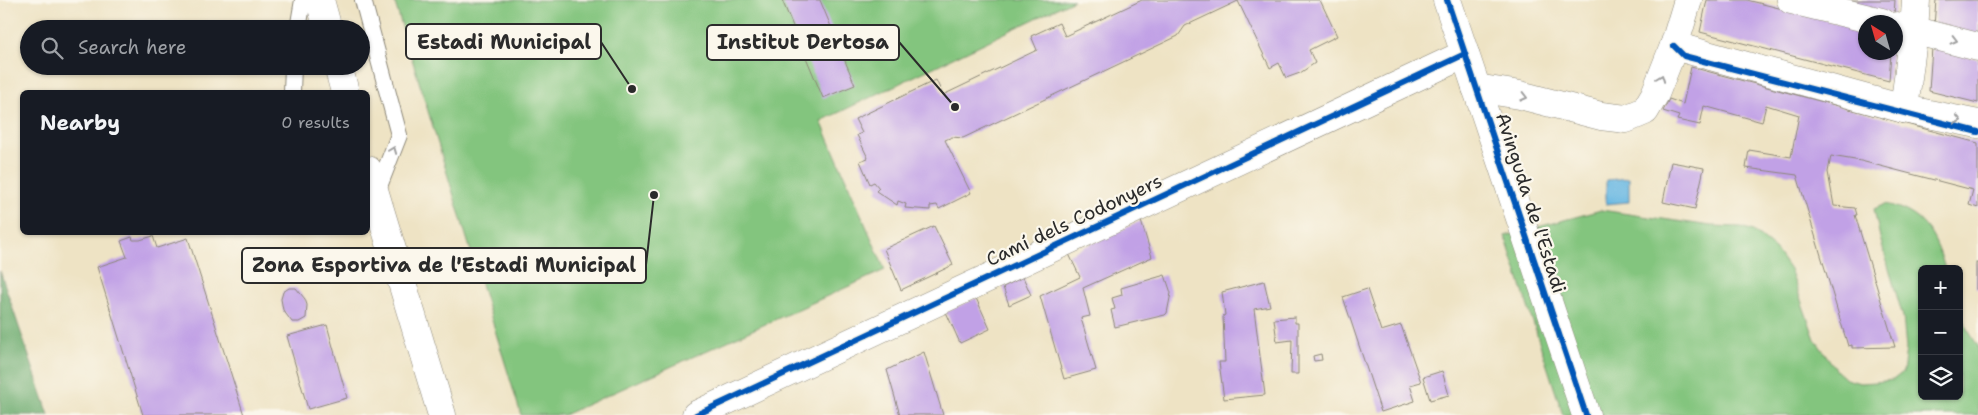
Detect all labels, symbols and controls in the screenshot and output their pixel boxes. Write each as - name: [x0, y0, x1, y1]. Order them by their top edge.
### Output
- north arrow: [1858, 15, 1903, 60]
- search box: [20, 20, 370, 75]
- callout: Estadi Municipal: [406, 24, 601, 59]
- callout: Institut Dertosa: [707, 25, 899, 60]
- text: Estadi Municipal: [417, 29, 591, 55]
- text: Institut Dertosa: [717, 29, 889, 55]
- icon: search: [38, 34, 66, 62]
- text: Search here: [78, 35, 187, 60]
- one-way arrow: [1949, 35, 1957, 45]
- one-way arrow: [1656, 74, 1666, 82]
- one-way arrow: [1520, 91, 1528, 101]
- text: Nearby: [40, 109, 120, 137]
- street label: Avinguda de l'Estadi: [1490, 109, 1572, 297]
- text: 0 results: [281, 112, 350, 133]
- one-way arrow: [1953, 114, 1962, 125]
- one-way arrow: [387, 146, 397, 155]
- street label: Camí dels Codonyers: [982, 168, 1166, 272]
- callout: Zona Esportiva de l'Estadi Municipal: [242, 248, 646, 283]
- text: Zona Esportiva de l'Estadi Municipal: [252, 252, 636, 278]
- map controls: [1918, 265, 1963, 400]
- button: +: [1918, 265, 1963, 310]
- button: −: [1918, 310, 1963, 355]
- button: layers: [1918, 355, 1963, 400]

